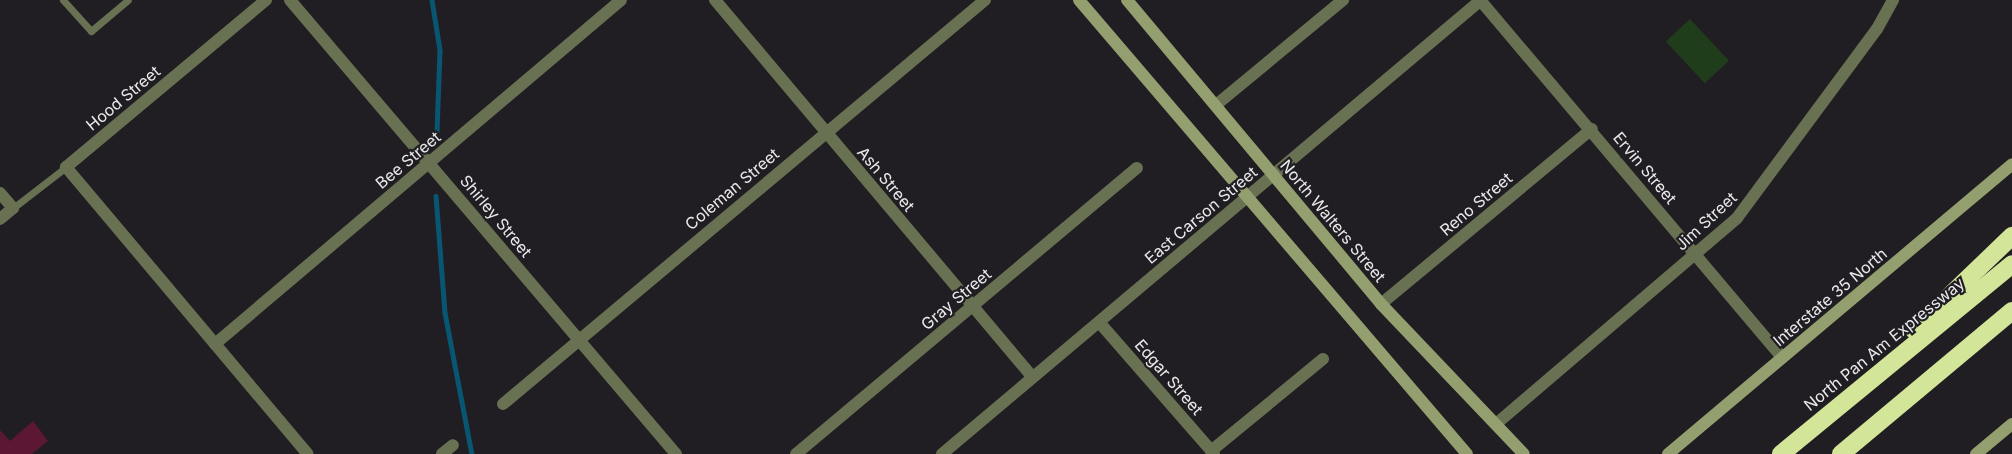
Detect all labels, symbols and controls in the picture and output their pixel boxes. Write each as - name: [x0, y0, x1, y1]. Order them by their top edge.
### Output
- street label: Hood Street: [82, 62, 164, 134]
- street label: Bee Street: [372, 127, 444, 193]
- street label: Ervin Street: [1609, 128, 1681, 208]
- street label: Ash Street: [853, 143, 919, 215]
- street label: Coleman Street: [681, 144, 783, 234]
- street label: North Walters Street: [1276, 156, 1390, 286]
- street label: East Carson Street: [1141, 162, 1261, 268]
- street label: Reno Street: [1436, 168, 1516, 240]
- street label: Shirley Street: [456, 171, 536, 261]
- street label: Jim Street: [1671, 188, 1741, 254]
- street label: Interstate 35 North: [1769, 244, 1891, 350]
- street label: Gray Street: [917, 264, 995, 334]
- street label: North Pan Am Expressway: [1800, 273, 1968, 415]
- street label: Edgar Street: [1131, 335, 1207, 419]

